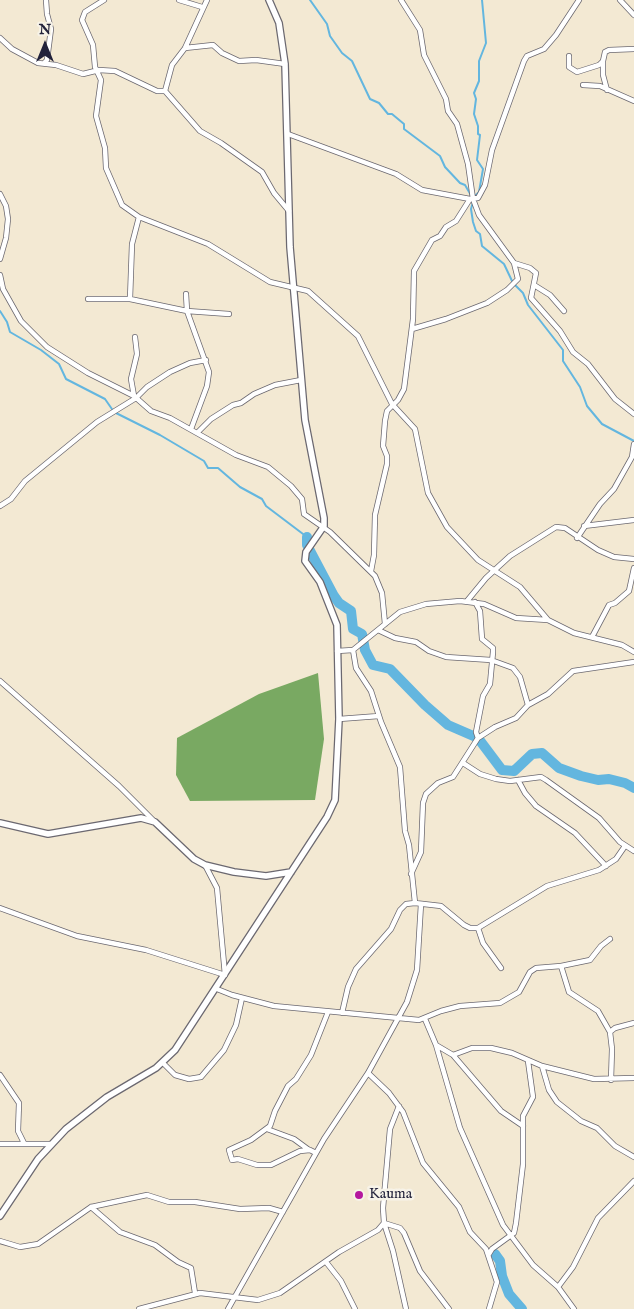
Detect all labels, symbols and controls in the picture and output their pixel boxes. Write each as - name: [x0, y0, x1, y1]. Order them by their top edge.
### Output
- north arrow: [20, 20, 70, 70]
- text: N: [39, 21, 51, 39]
- place label: Kauma: [369, 1186, 412, 1204]
- marker: Kauma: [353, 1189, 365, 1201]

